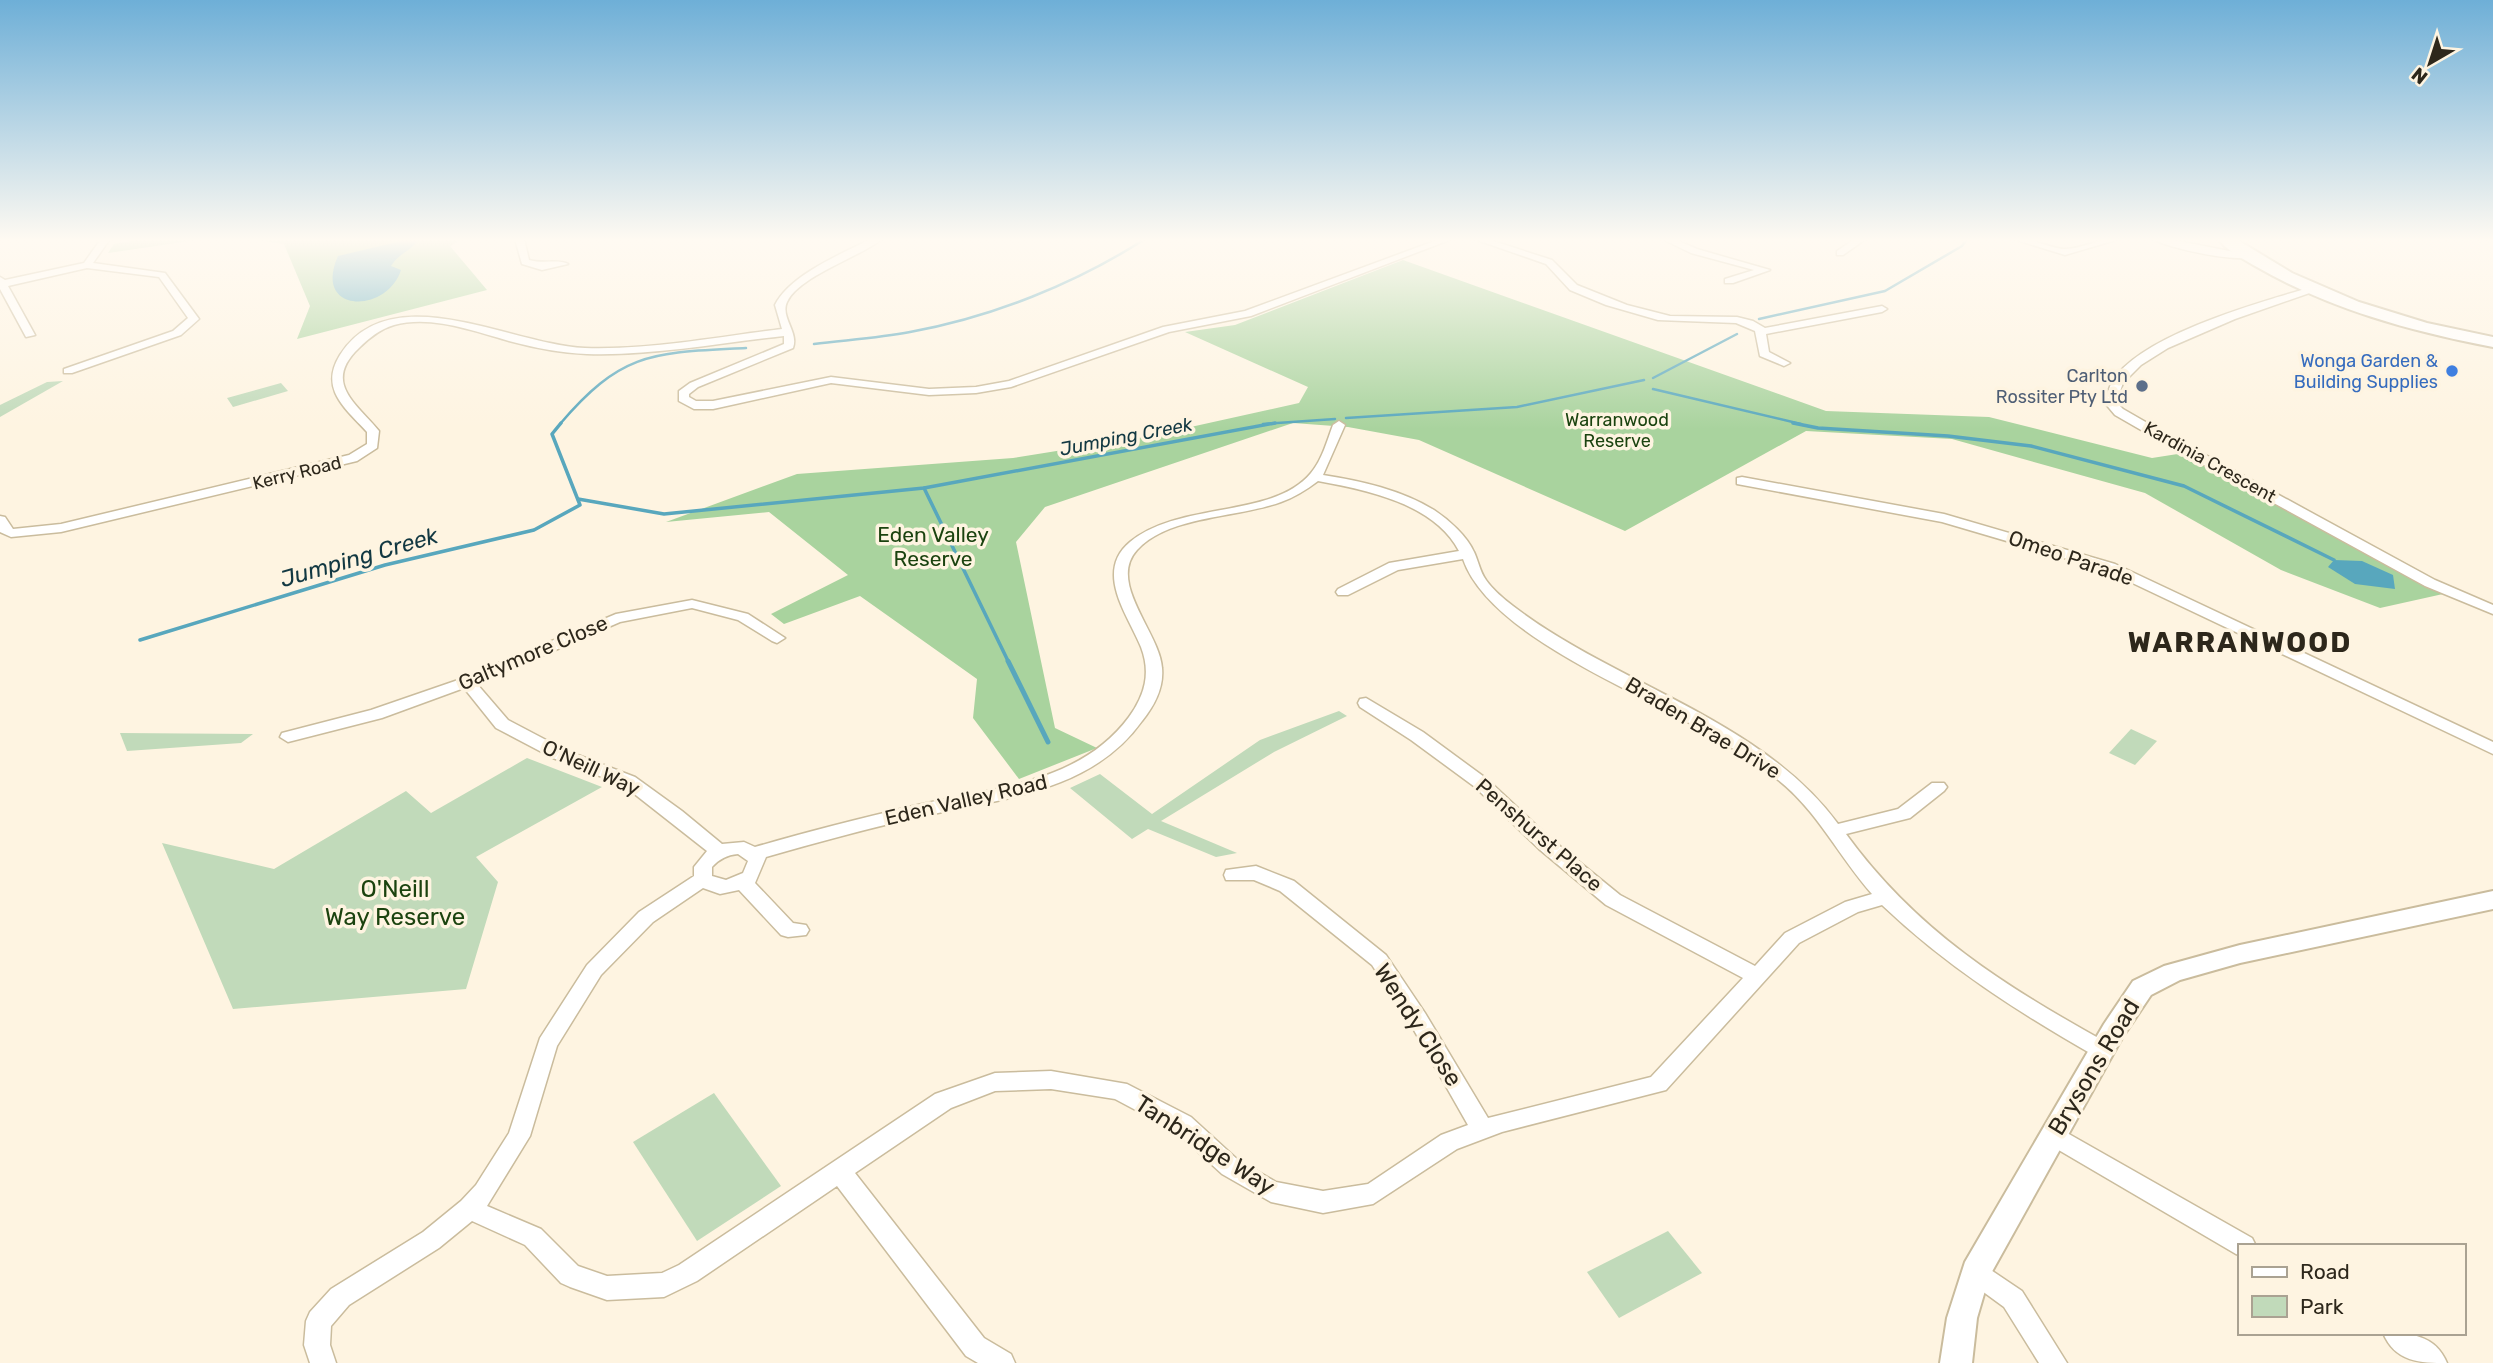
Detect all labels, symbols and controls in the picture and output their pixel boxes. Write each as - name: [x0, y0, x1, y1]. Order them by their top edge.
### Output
- north arrow: [2395, 28, 2465, 98]
- text: N: [2407, 63, 2432, 89]
- place label: Wonga Garden & Building Supplies: [2294, 350, 2438, 393]
- marker: Wonga Garden & Building Supplies: [2444, 363, 2460, 379]
- place label: Carlton Rossiter Pty Ltd: [1996, 365, 2128, 408]
- marker: Carlton Rossiter Pty Ltd: [2134, 378, 2150, 394]
- park label: Warranwood Reserve: [1565, 409, 1669, 452]
- water label: Jumping Creek: [1058, 412, 1195, 461]
- street label: Kardinia Crescent: [2140, 417, 2280, 507]
- street label: Kerry Road: [250, 451, 344, 495]
- water label: Jumping Creek: [277, 521, 442, 593]
- park label: Eden Valley Reserve: [877, 522, 989, 571]
- street label: Omeo Parade: [2005, 524, 2137, 591]
- street label: Galtymore Close: [454, 610, 611, 695]
- district label: WARRANWOOD: [2128, 626, 2352, 659]
- street label: Braden Brae Drive: [1621, 671, 1785, 784]
- street label: O'Neill Way: [539, 734, 644, 801]
- street label: Eden Valley Road: [882, 769, 1049, 830]
- street label: Penshurst Place: [1471, 773, 1608, 896]
- park label: O'Neill Way Reserve: [325, 875, 465, 931]
- street label: Wendy Close: [1368, 958, 1468, 1092]
- street label: Brysons Road: [2042, 994, 2146, 1140]
- street label: Tanbridge Way: [1130, 1089, 1280, 1201]
- legend: [2238, 1244, 2465, 1335]
- text: Road: [2300, 1259, 2350, 1284]
- text: Park: [2300, 1294, 2344, 1319]

